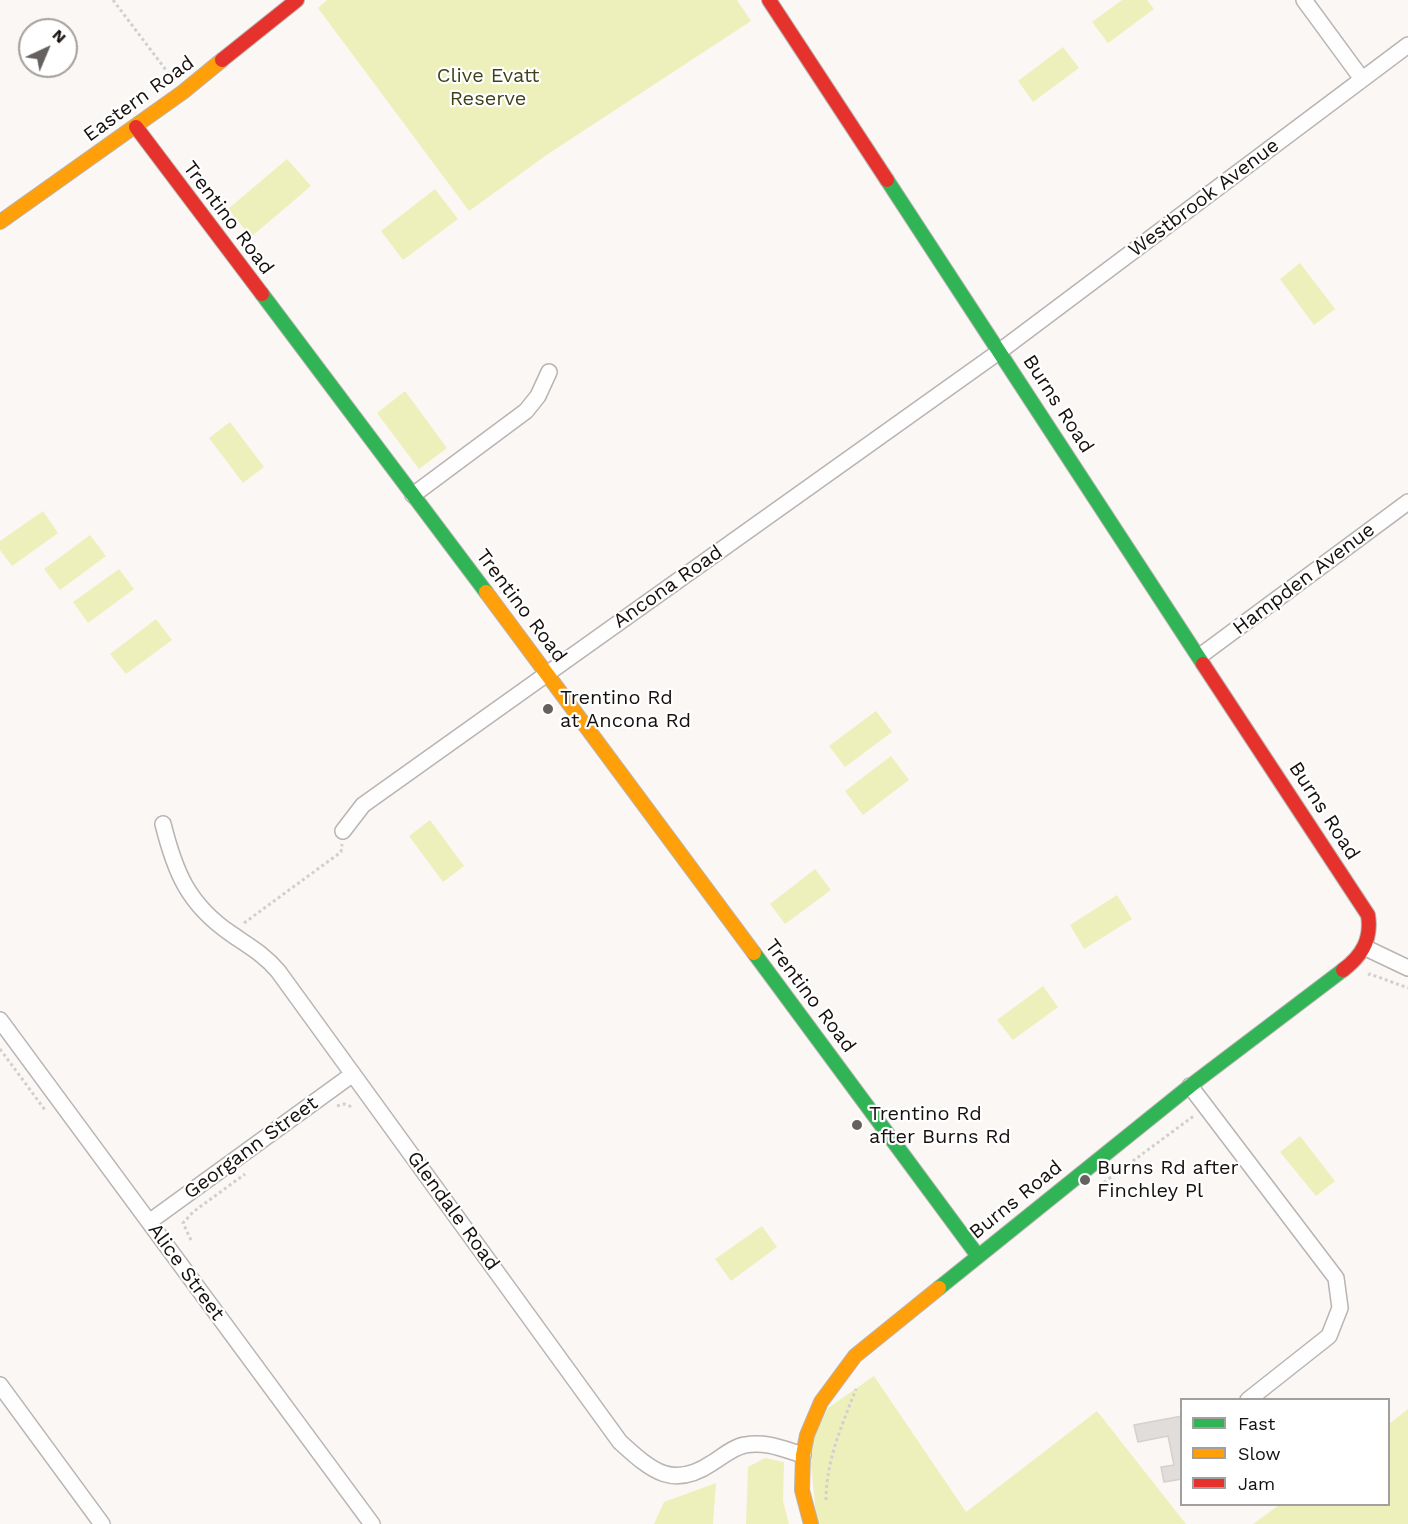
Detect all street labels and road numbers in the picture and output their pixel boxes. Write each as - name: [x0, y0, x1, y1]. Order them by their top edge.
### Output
- street label: Eastern Road: [79, 51, 199, 147]
- street label: Westbrook Avenue: [1124, 134, 1284, 262]
- street label: Trentino Road: [177, 156, 279, 280]
- street label: Burns Road: [1017, 350, 1099, 458]
- street label: Hampden Avenue: [1228, 518, 1380, 640]
- street label: Ancona Road: [609, 540, 727, 634]
- street label: Trentino Road: [470, 544, 572, 668]
- street label: Burns Road: [1283, 757, 1365, 865]
- street label: Trentino Road: [759, 934, 861, 1058]
- street label: Georgann Street: [179, 1091, 323, 1205]
- street label: Glendale Road: [402, 1147, 504, 1275]
- street label: Burns Road: [965, 1155, 1067, 1245]
- street label: Alice Street: [143, 1219, 229, 1325]

